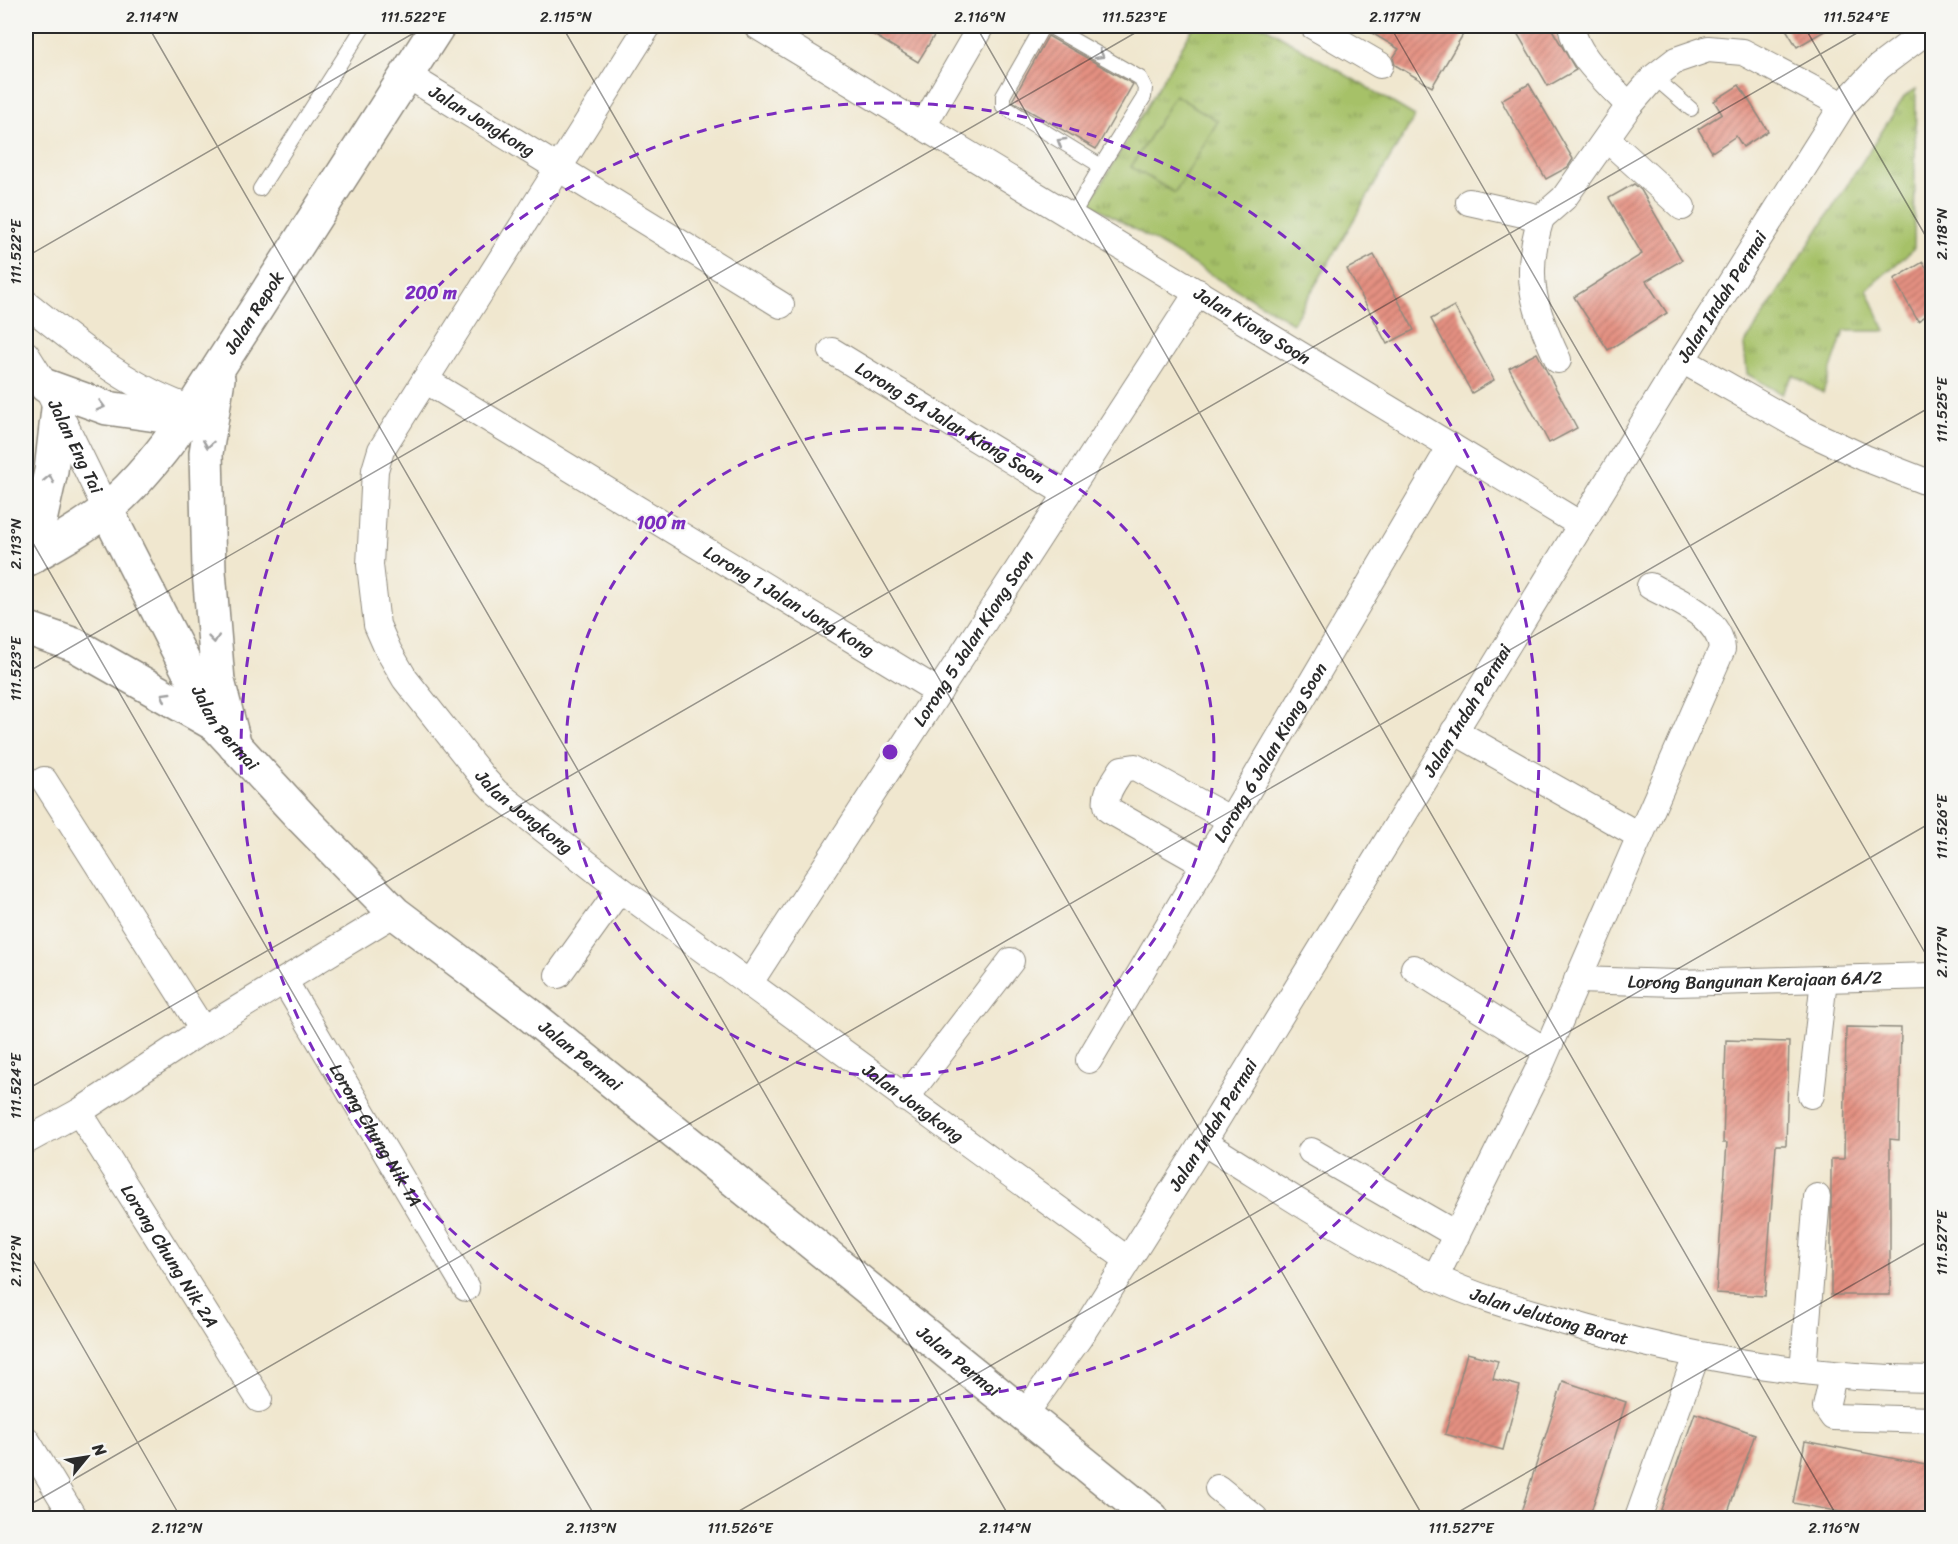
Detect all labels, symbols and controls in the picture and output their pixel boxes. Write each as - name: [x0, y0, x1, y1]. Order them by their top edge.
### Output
- text: 2.114°N: [126, 4, 179, 30]
- text: 111.522°E: [380, 4, 447, 30]
- text: 2.115°N: [540, 4, 593, 30]
- text: 2.116°N: [954, 4, 1006, 30]
- text: 111.523°E: [1102, 4, 1168, 30]
- text: 2.117°N: [1369, 4, 1421, 30]
- text: 111.524°E: [1823, 4, 1891, 30]
- one-way arrow: [1094, 48, 1104, 59]
- street label: Jalan Jongkong: [422, 76, 541, 166]
- one-way arrow: [1057, 137, 1067, 149]
- text: 2.118°N: [1929, 207, 1955, 260]
- text: 111.522°E: [3, 218, 29, 285]
- street label: Jalan Indah Permai: [1668, 223, 1776, 370]
- street label: Jalan Repok: [215, 264, 293, 362]
- text: 200 m: [404, 277, 457, 309]
- street label: Jalan Kiong Soon: [1187, 277, 1317, 374]
- street label: Lorong 5A Jalan Kiong Soon: [849, 353, 1051, 493]
- text: 111.525°E: [1929, 376, 1955, 443]
- street label: Jalan Eng Tai: [38, 393, 113, 500]
- one-way arrow: [96, 399, 106, 412]
- one-way arrow: [202, 440, 215, 449]
- one-way arrow: [42, 474, 55, 484]
- text: 100 m: [637, 507, 686, 539]
- text: 2.113°N: [3, 518, 29, 570]
- street label: Lorong 1 Jalan Jong Kong: [697, 537, 881, 666]
- street label: Lorong 5 Jalan Kiong Soon: [904, 543, 1043, 733]
- one-way arrow: [207, 634, 220, 643]
- text: 111.523°E: [3, 635, 29, 701]
- street label: Jalan Indah Permai: [1414, 637, 1521, 784]
- street label: Lorong 6 Jalan Kiong Soon: [1205, 656, 1336, 849]
- street label: Jalan Permai: [182, 679, 268, 779]
- one-way arrow: [161, 692, 171, 704]
- centre of rings: [880, 742, 900, 762]
- street label: Jalan Jongkong: [466, 762, 580, 863]
- text: 111.526°E: [1929, 793, 1955, 859]
- text: 2.117°N: [1929, 926, 1955, 978]
- street label: Lorong Bangunan Kerajaan 6A/2: [1627, 961, 1883, 999]
- street label: Jalan Permai: [531, 1011, 630, 1100]
- text: 111.524°E: [3, 1051, 29, 1119]
- street label: Jalan Indah Permai: [1159, 1051, 1267, 1198]
- street label: Jalan Jongkong: [855, 1054, 971, 1151]
- street label: Lorong Chung Nik 1A: [320, 1057, 431, 1213]
- street label: Lorong Chung Nik 2A: [112, 1177, 227, 1335]
- text: 111.527°E: [1929, 1209, 1955, 1275]
- text: 2.112°N: [3, 1235, 29, 1287]
- street label: Jalan Jelutong Barat: [1465, 1278, 1632, 1355]
- street label: Jalan Permai: [908, 1317, 1008, 1406]
- north arrow: [57, 1427, 117, 1487]
- text: N: [84, 1437, 115, 1463]
- text: 2.112°N: [151, 1515, 203, 1541]
- text: 2.113°N: [565, 1515, 617, 1541]
- text: 111.526°E: [708, 1515, 774, 1541]
- text: 2.114°N: [979, 1515, 1032, 1541]
- text: 111.527°E: [1429, 1515, 1495, 1541]
- text: 2.116°N: [1808, 1515, 1860, 1541]

